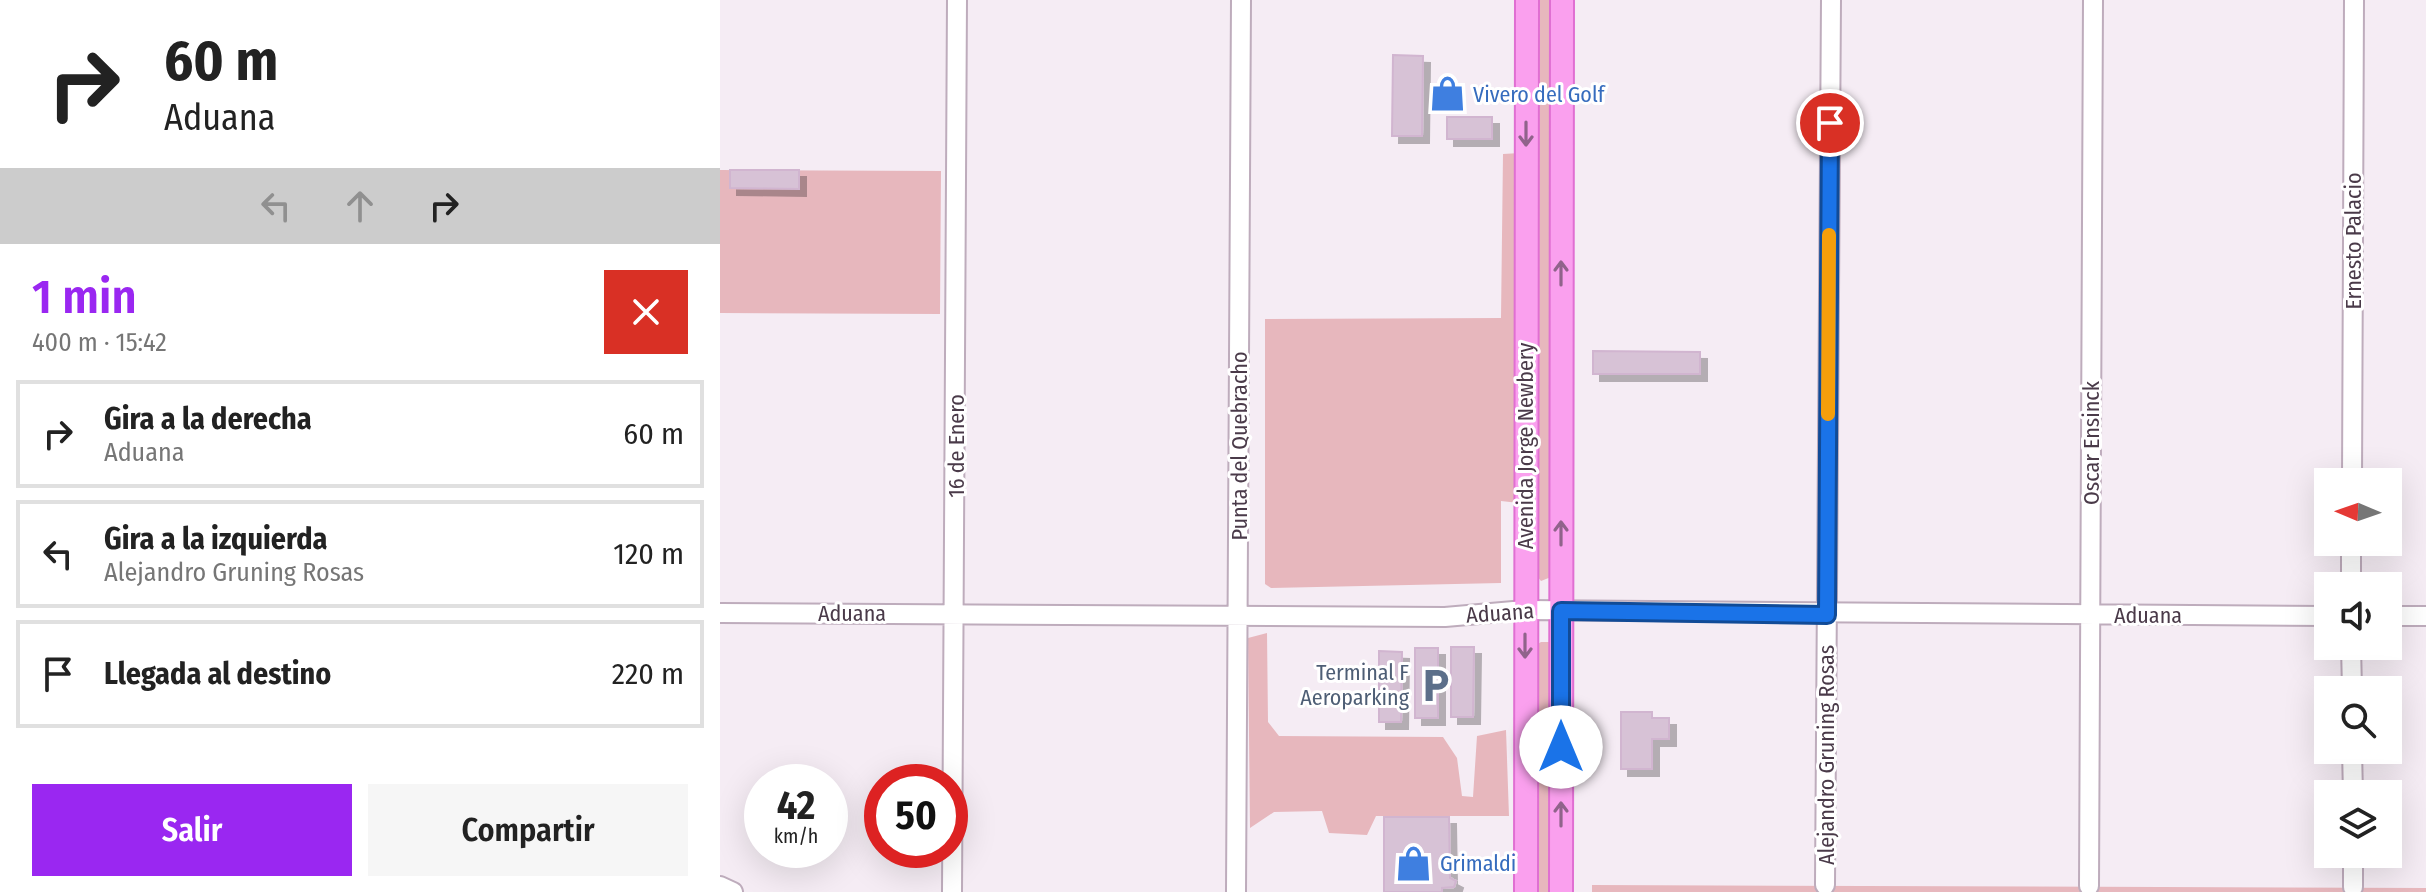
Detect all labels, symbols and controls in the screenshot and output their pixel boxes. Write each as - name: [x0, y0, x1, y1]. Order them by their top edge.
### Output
- text: 60 m: [164, 28, 278, 95]
- icon: right: [32, 32, 136, 136]
- shop icon: Vivero del Golf: [1428, 75, 1466, 113]
- place label: Vivero del Golf: [1473, 81, 1606, 108]
- pin: [1796, 89, 1864, 157]
- text: Aduana: [164, 96, 275, 140]
- icon: arrive: [1808, 101, 1852, 145]
- one-way arrow: [1519, 120, 1534, 147]
- street label: Ernesto Palacio: [2340, 172, 2367, 310]
- icon: left: [254, 184, 298, 228]
- icon: ahead: [338, 184, 382, 228]
- icon: right: [422, 184, 466, 228]
- one-way arrow: [1553, 260, 1569, 287]
- text: 1 min: [32, 268, 137, 326]
- button: close: [604, 270, 688, 354]
- text: 400 m · 15:42: [32, 327, 167, 358]
- street label: Avenida Jorge Newbery: [1512, 342, 1539, 549]
- street label: Punta del Quebracho: [1226, 352, 1253, 540]
- street label: Oscar Ensinck: [2078, 380, 2105, 505]
- street label: 16 de Enero: [943, 394, 970, 498]
- text: Gira a la derecha: [104, 401, 312, 437]
- icon: right: [36, 412, 80, 456]
- text: 60 m: [623, 416, 684, 452]
- text: Aduana: [104, 437, 184, 468]
- north arrow: [2314, 468, 2402, 556]
- map controls: [2314, 468, 2402, 868]
- one-way arrow: [1553, 520, 1569, 547]
- text: Gira a la izquierda: [104, 521, 327, 557]
- icon: left: [36, 532, 80, 576]
- text: 120 m: [613, 536, 684, 572]
- text: Alejandro Gruning Rosas: [104, 557, 364, 588]
- button: sound: [2314, 572, 2402, 660]
- street label: Aduana: [1465, 597, 1535, 629]
- street label: Aduana: [818, 600, 886, 627]
- street label: Aduana: [2114, 602, 2182, 629]
- one-way arrow: [1517, 632, 1533, 659]
- street label: Alejandro Gruning Rosas: [1813, 645, 1840, 865]
- icon: arrive: [36, 652, 80, 696]
- text: Llegada al destino: [104, 656, 331, 692]
- text: 220 m: [612, 656, 684, 692]
- place label: Terminal F Aeroparking: [1300, 659, 1410, 711]
- parking icon: Terminal F Aeroparking: [1416, 666, 1454, 704]
- button: search: [2314, 676, 2402, 764]
- position arrow: [1519, 705, 1603, 789]
- speed limit sign: 50: [864, 764, 968, 868]
- button: layers: [2314, 780, 2402, 868]
- text: 42: [777, 782, 815, 830]
- button: Salir: [32, 784, 352, 876]
- button: Compartir: [368, 784, 688, 876]
- one-way arrow: [1553, 801, 1569, 828]
- text: km/h: [774, 824, 818, 848]
- shop icon: Grimaldi: [1395, 844, 1433, 882]
- place label: Grimaldi: [1440, 850, 1516, 877]

